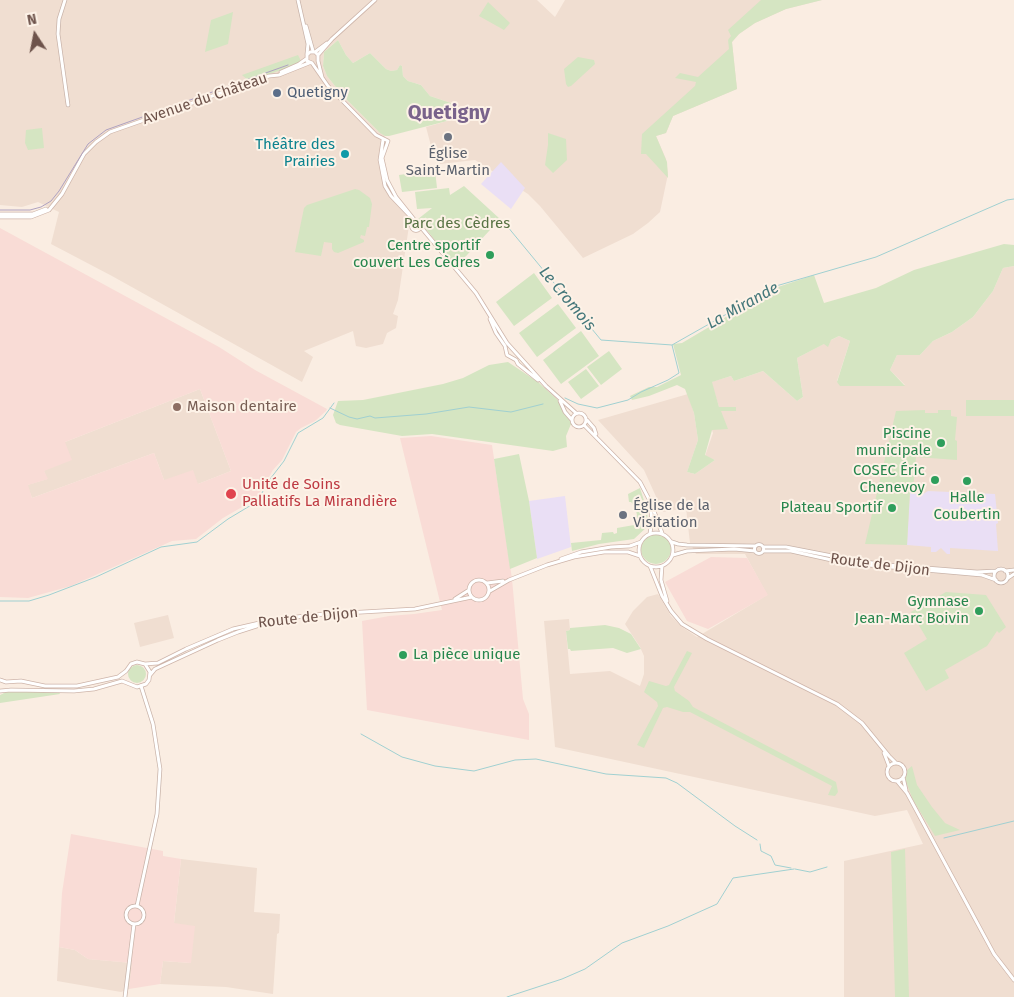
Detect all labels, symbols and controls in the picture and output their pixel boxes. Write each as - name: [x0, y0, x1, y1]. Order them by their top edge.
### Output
- north arrow: [10, 10, 60, 60]
- text: N: [26, 11, 38, 29]
- street label: Avenue du Château: [140, 69, 270, 129]
- place label: Quetigny: [287, 84, 348, 102]
- marker: Quetigny: [271, 87, 283, 99]
- district label: Quetigny: [408, 101, 490, 125]
- marker: Église Saint-Martin: [442, 131, 454, 143]
- place label: Théâtre des Prairies: [255, 136, 335, 171]
- place label: Église Saint-Martin: [406, 145, 490, 180]
- marker: Théâtre des Prairies: [339, 148, 351, 160]
- park label: Parc des Cèdres: [404, 215, 510, 233]
- place label: Centre sportif couvert Les Cèdres: [353, 237, 480, 272]
- marker: Centre sportif couvert Les Cèdres: [484, 249, 496, 261]
- water label: Le Cromois: [535, 263, 599, 335]
- water label: La Mirande: [704, 278, 782, 334]
- place label: Maison dentaire: [187, 398, 297, 416]
- marker: Maison dentaire: [171, 401, 183, 413]
- place label: Piscine municipale: [856, 425, 931, 460]
- marker: Piscine municipale: [935, 437, 947, 449]
- place label: COSEC Éric Chenevoy: [853, 462, 925, 497]
- marker: COSEC Éric Chenevoy: [929, 474, 941, 486]
- marker: Halle Coubertin: [961, 475, 973, 487]
- place label: Unité de Soins Palliatifs La Mirandière: [242, 476, 397, 511]
- marker: Unité de Soins Palliatifs La Mirandière: [224, 487, 238, 501]
- place label: Halle Coubertin: [934, 489, 1000, 524]
- place label: Église de la Visitation: [633, 497, 710, 532]
- place label: Plateau Sportif: [781, 499, 882, 517]
- marker: Plateau Sportif: [886, 502, 898, 514]
- marker: Église de la Visitation: [617, 509, 629, 521]
- street label: Route de Dijon: [829, 550, 931, 580]
- place label: Gymnase Jean-Marc Boivin: [855, 593, 969, 628]
- street label: Route de Dijon: [257, 604, 359, 632]
- marker: Gymnase Jean-Marc Boivin: [973, 605, 985, 617]
- place label: La pièce unique: [413, 646, 520, 664]
- marker: La pièce unique: [397, 649, 409, 661]

